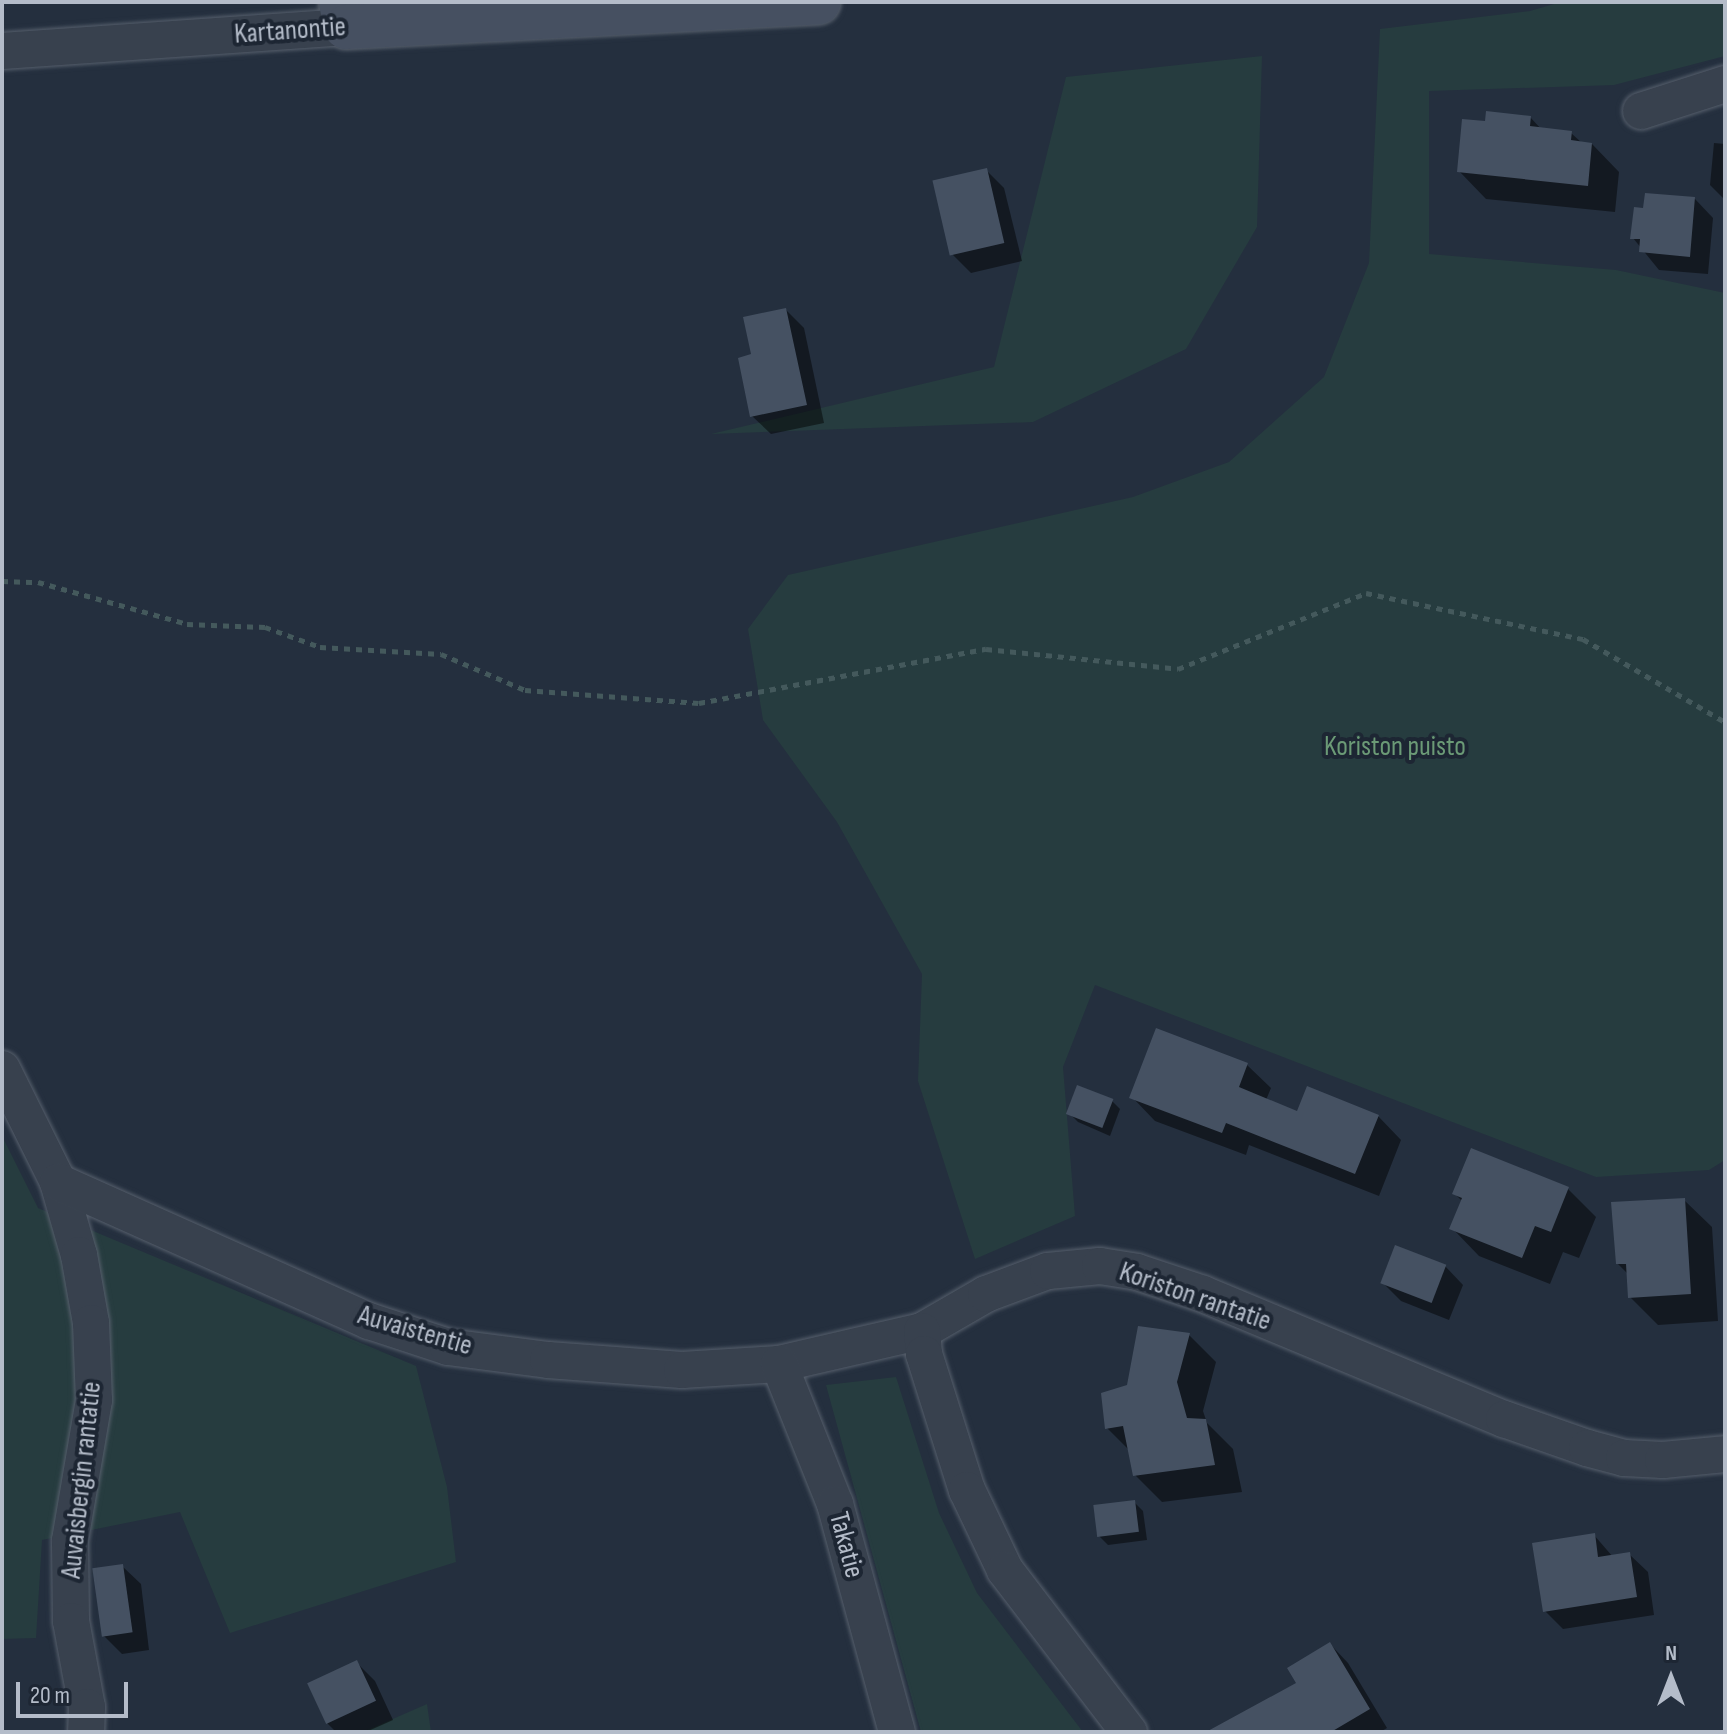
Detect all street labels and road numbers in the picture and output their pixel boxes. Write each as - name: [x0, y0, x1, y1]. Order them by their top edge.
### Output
- street label: Kartanontie: [233, 10, 347, 52]
- street label: Koriston rantatie: [1115, 1255, 1275, 1339]
- street label: Auvaistentie: [354, 1299, 476, 1363]
- street label: Auvaisbergin rantatie: [55, 1380, 109, 1580]
- street label: Takatie: [821, 1508, 871, 1582]

